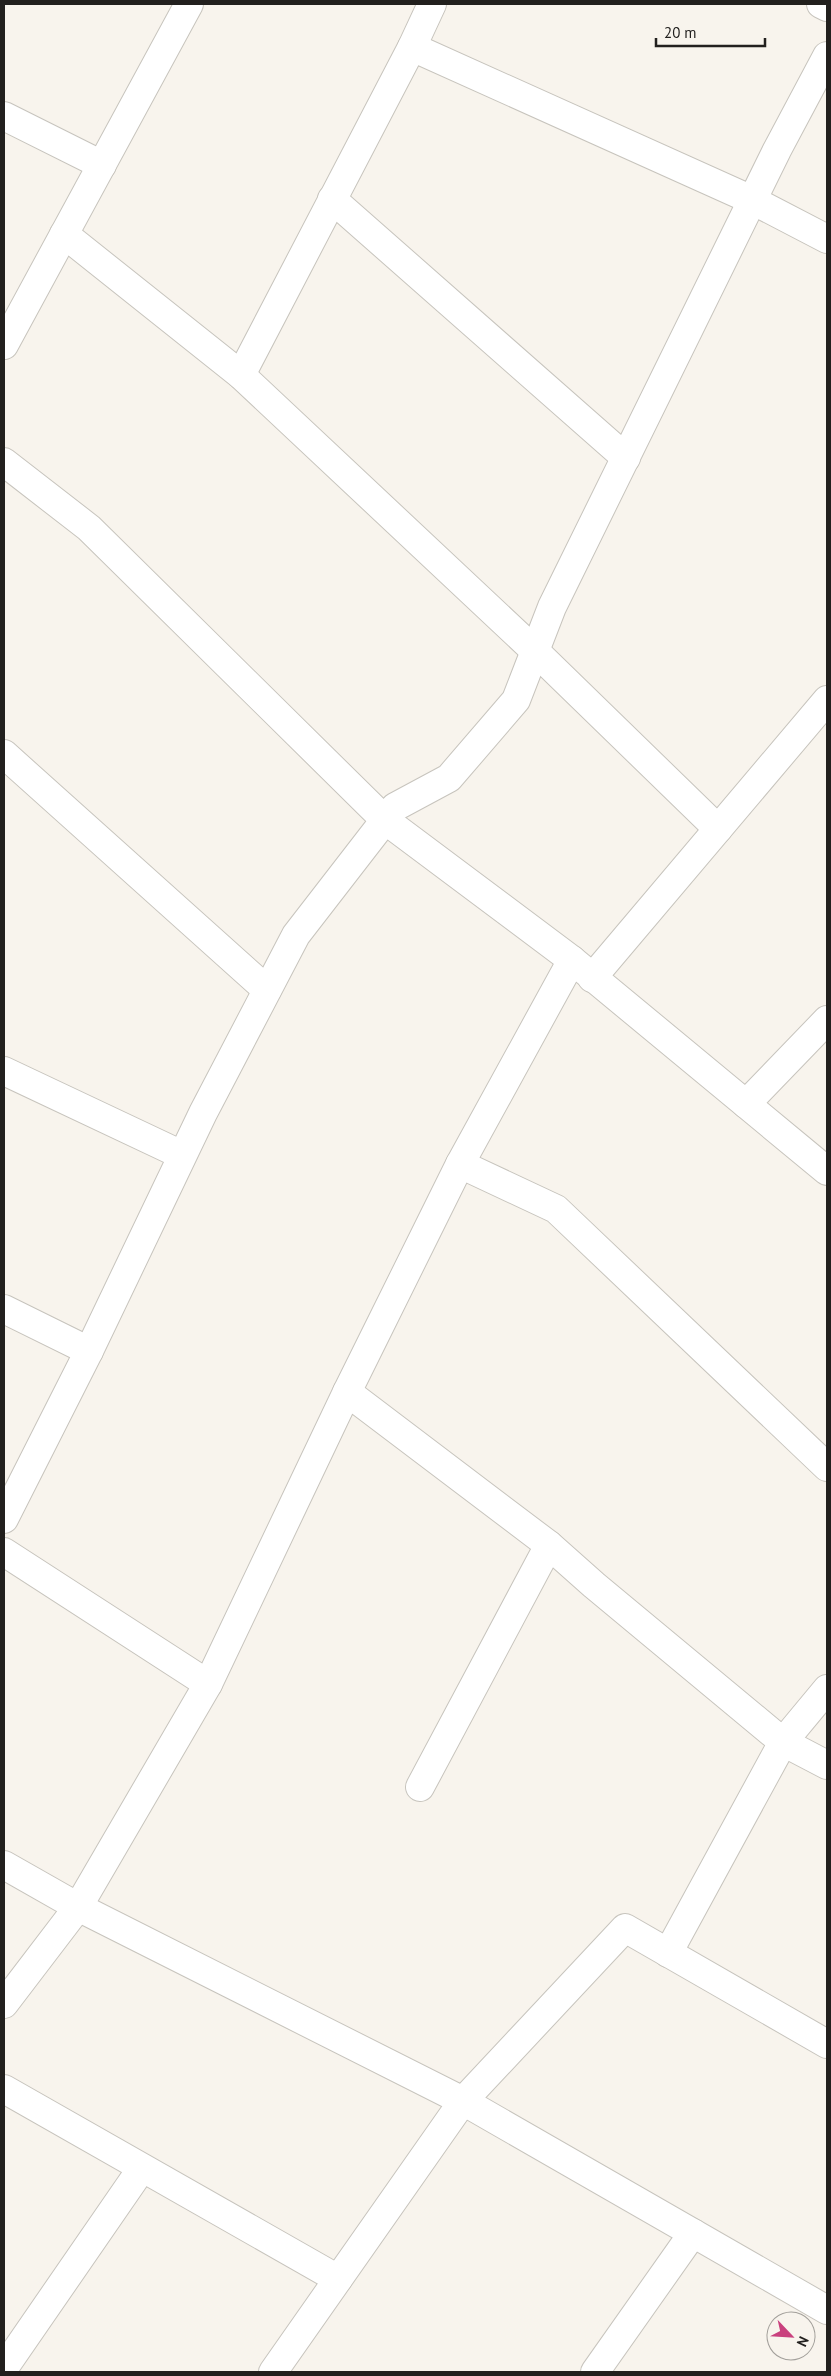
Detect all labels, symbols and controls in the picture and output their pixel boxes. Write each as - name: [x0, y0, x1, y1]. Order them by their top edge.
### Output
- scale bar: [656, 15, 765, 47]
- text: 20 m: [664, 23, 697, 42]
- north arrow: [766, 2311, 816, 2361]
- text: N: [793, 2334, 813, 2349]

